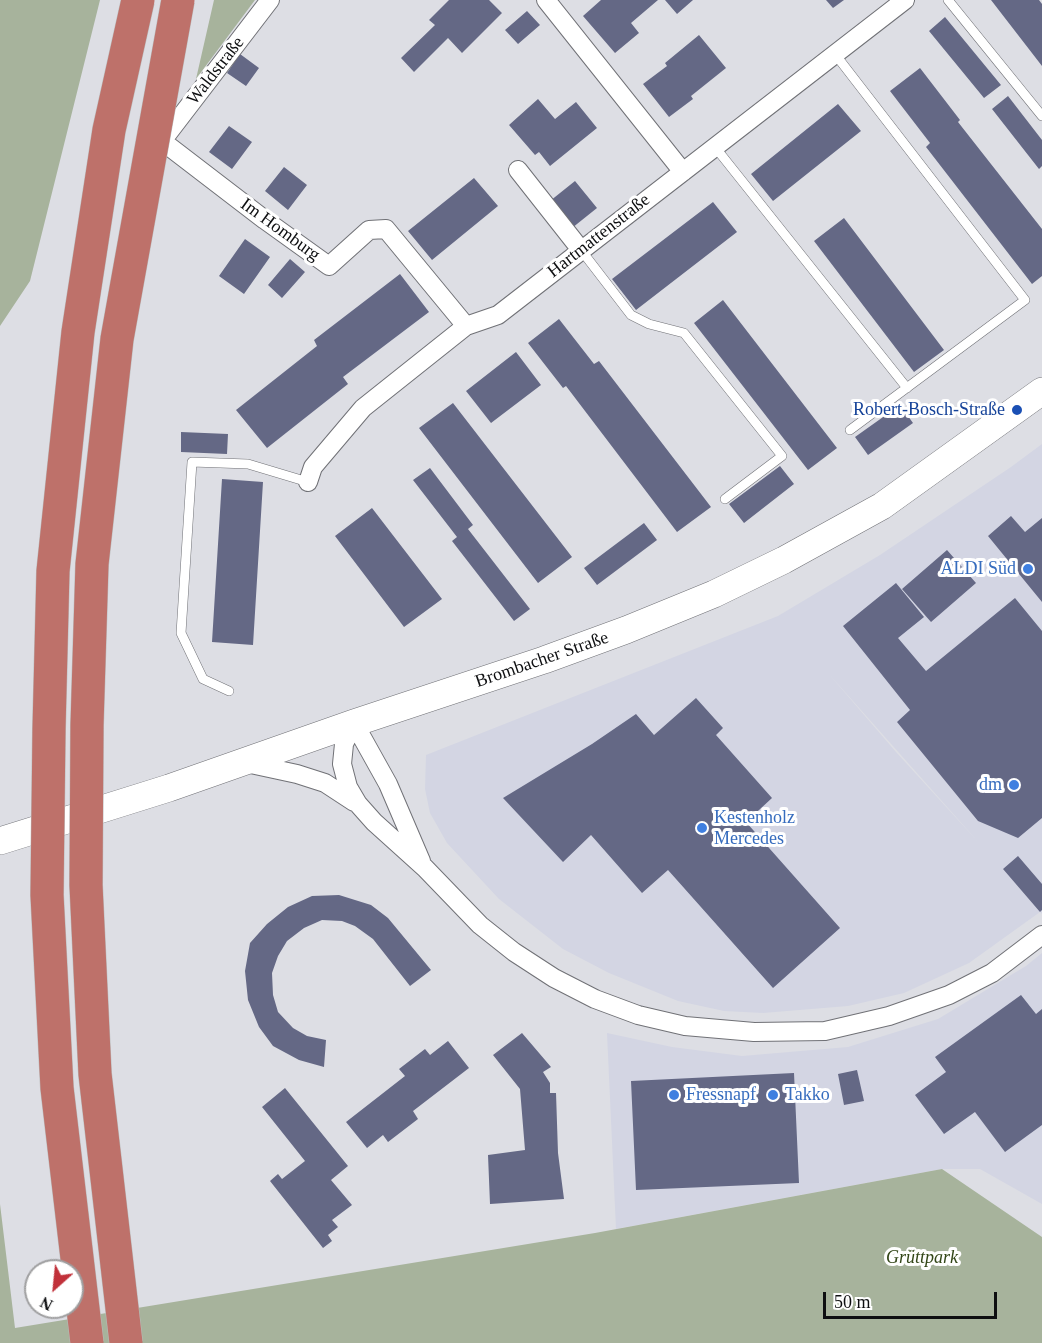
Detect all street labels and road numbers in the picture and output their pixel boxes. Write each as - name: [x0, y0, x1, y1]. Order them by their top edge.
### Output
- street label: Waldstraße: [183, 33, 249, 109]
- street label: Hartmattenstraße: [544, 189, 654, 283]
- street label: Im Homburg: [236, 194, 324, 266]
- street label: Brombacher Straße: [473, 627, 611, 693]

